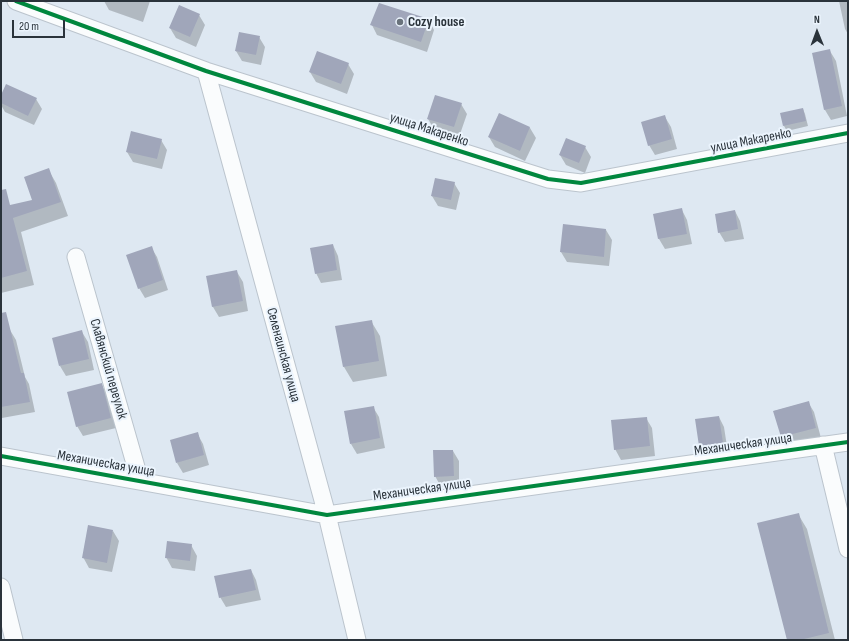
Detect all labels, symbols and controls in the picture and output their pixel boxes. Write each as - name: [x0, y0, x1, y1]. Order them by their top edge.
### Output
- scale bar: [14, 12, 67, 38]
- north arrow: [797, 12, 837, 52]
- text: N: [814, 13, 820, 26]
- place label: Cozy house: [408, 14, 464, 30]
- marker: Cozy house: [395, 17, 405, 27]
- text: 20 m: [19, 19, 39, 34]
- street label: улица Макаренко: [387, 109, 471, 151]
- street label: улица Макаренко: [709, 125, 793, 157]
- street label: Селенгинская улица: [262, 306, 304, 404]
- street label: Славянский переулок: [86, 317, 130, 421]
- street label: Механическая улица: [693, 430, 793, 460]
- street label: Механическая улица: [56, 447, 156, 481]
- street label: Механическая улица: [372, 475, 472, 505]

